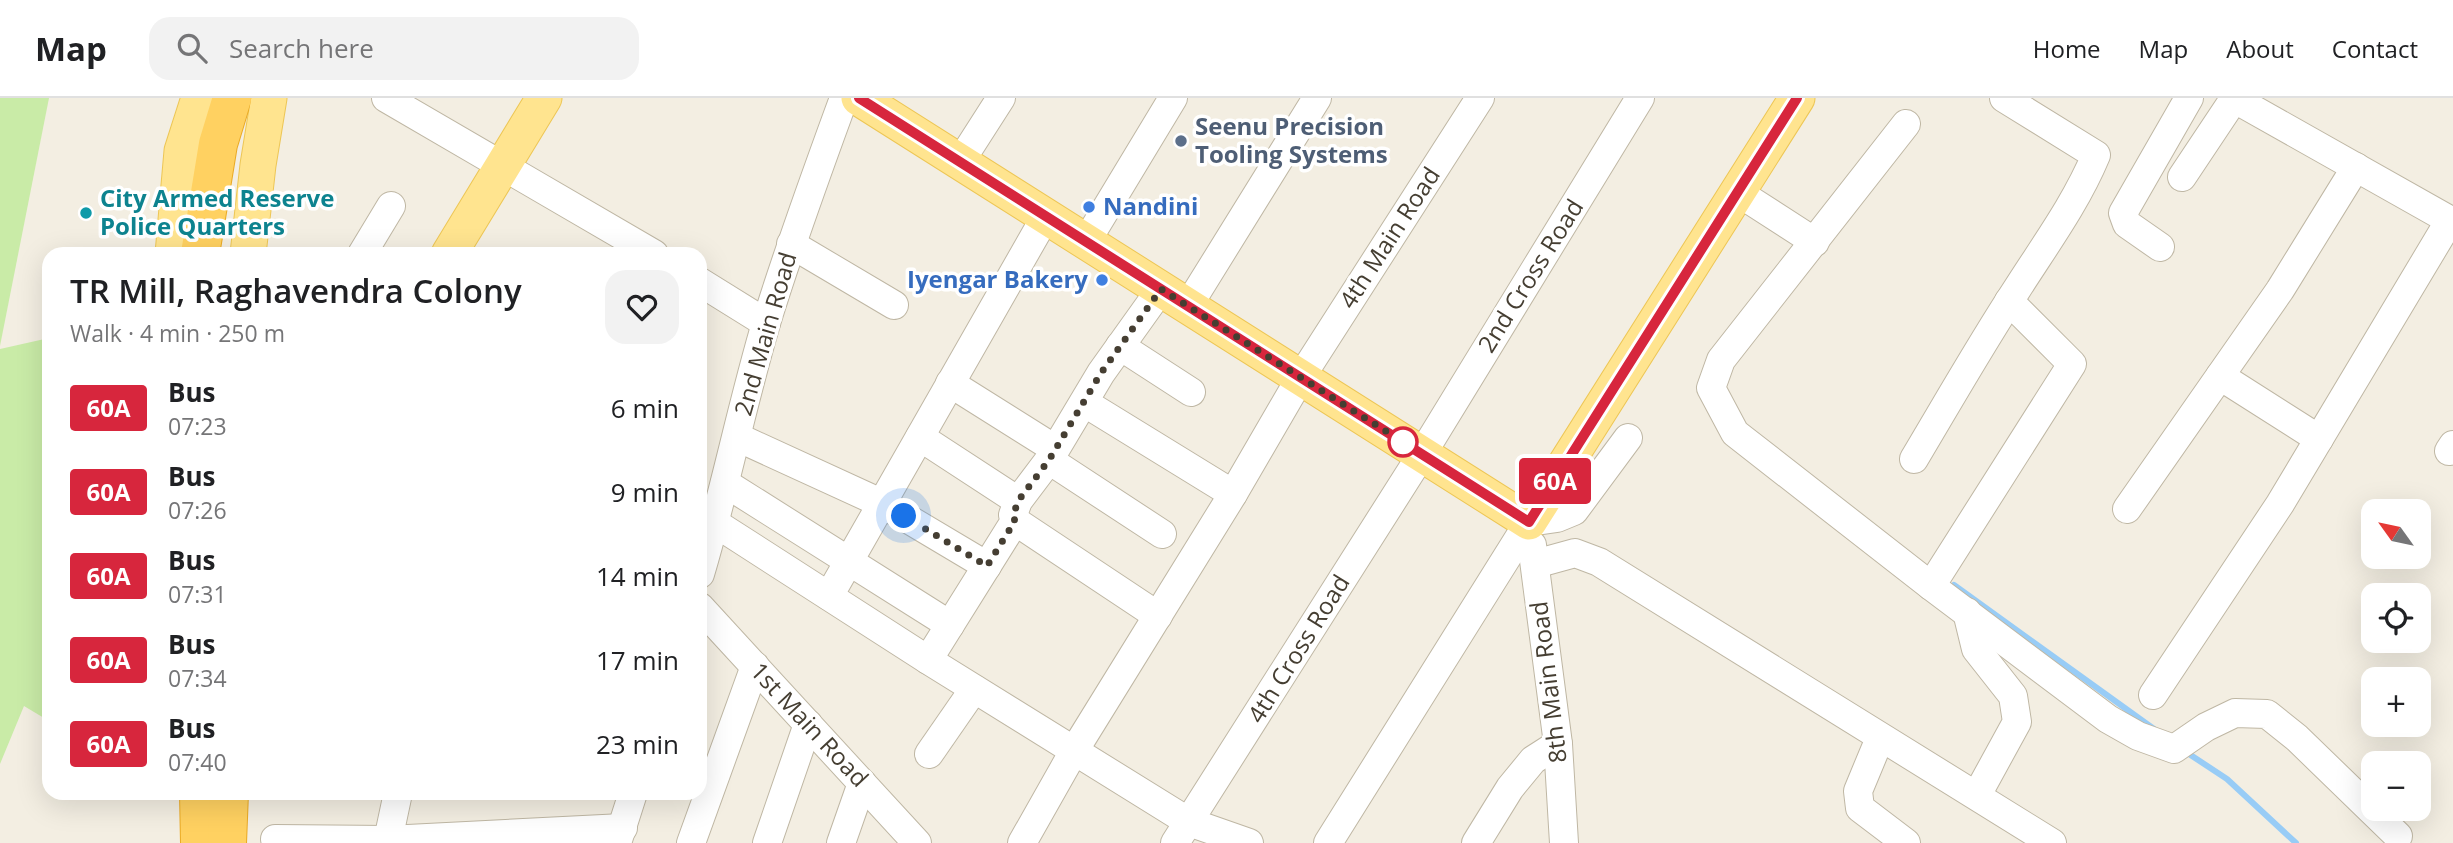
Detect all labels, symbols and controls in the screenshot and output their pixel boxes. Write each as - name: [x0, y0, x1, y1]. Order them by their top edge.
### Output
- search box: [149, 17, 639, 80]
- text: Map: [35, 26, 107, 71]
- icon: search: [173, 29, 211, 67]
- text: Search here: [229, 30, 374, 66]
- text: Home: [2033, 32, 2101, 65]
- text: Map: [2139, 32, 2188, 65]
- text: About: [2226, 32, 2294, 65]
- text: Contact: [2332, 32, 2418, 65]
- place label: Seenu Precision Tooling Systems: [1195, 109, 1388, 170]
- marker: Seenu Precision Tooling Systems: [1173, 133, 1189, 149]
- street label: 4th Main Road: [1331, 160, 1447, 314]
- place label: City Armed Reserve Police Quarters: [100, 181, 334, 242]
- place label: Nandini: [1103, 189, 1198, 222]
- street label: 2nd Cross Road: [1469, 192, 1590, 358]
- marker: Nandini: [1081, 199, 1097, 215]
- marker: City Armed Reserve Police Quarters: [78, 205, 94, 221]
- street label: 2nd Main Road: [725, 248, 804, 419]
- place label: Iyengar Bakery: [907, 262, 1088, 295]
- text: TR Mill, Raghavendra Colony: [70, 268, 522, 313]
- button: heart: [605, 270, 679, 344]
- marker: Iyengar Bakery: [1094, 272, 1110, 288]
- text: Walk · 4 min · 250 m: [70, 317, 285, 349]
- text: Bus: [168, 374, 215, 410]
- text: 6 min: [611, 390, 679, 426]
- text: 60A: [86, 391, 131, 424]
- text: 07:23: [168, 410, 227, 442]
- unlabelled marker: [1388, 427, 1418, 457]
- text: Bus: [168, 458, 215, 494]
- line badge: 60A: [1515, 458, 1595, 504]
- text: 60A: [1533, 464, 1577, 497]
- text: 9 min: [611, 474, 679, 510]
- text: 60A: [86, 475, 131, 508]
- text: 07:26: [168, 494, 227, 526]
- your location: [886, 498, 921, 533]
- north arrow: [2361, 499, 2431, 569]
- map controls: [2361, 499, 2431, 821]
- text: Bus: [168, 542, 215, 578]
- text: 14 min: [596, 558, 679, 594]
- text: 60A: [86, 559, 131, 592]
- street label: 4th Cross Road: [1239, 568, 1356, 729]
- text: 07:31: [168, 578, 227, 610]
- button: locate: [2361, 583, 2431, 653]
- street label: 8th Main Road: [1521, 600, 1574, 765]
- text: Bus: [168, 626, 215, 662]
- text: 17 min: [596, 642, 679, 678]
- text: 60A: [86, 643, 131, 676]
- street label: 1st Main Road: [744, 655, 876, 793]
- text: 07:34: [168, 662, 227, 694]
- button: +: [2361, 667, 2431, 737]
- text: Bus: [168, 710, 215, 746]
- text: 23 min: [596, 726, 679, 762]
- text: 60A: [86, 727, 131, 760]
- text: 07:40: [168, 746, 227, 778]
- button: −: [2361, 751, 2431, 821]

